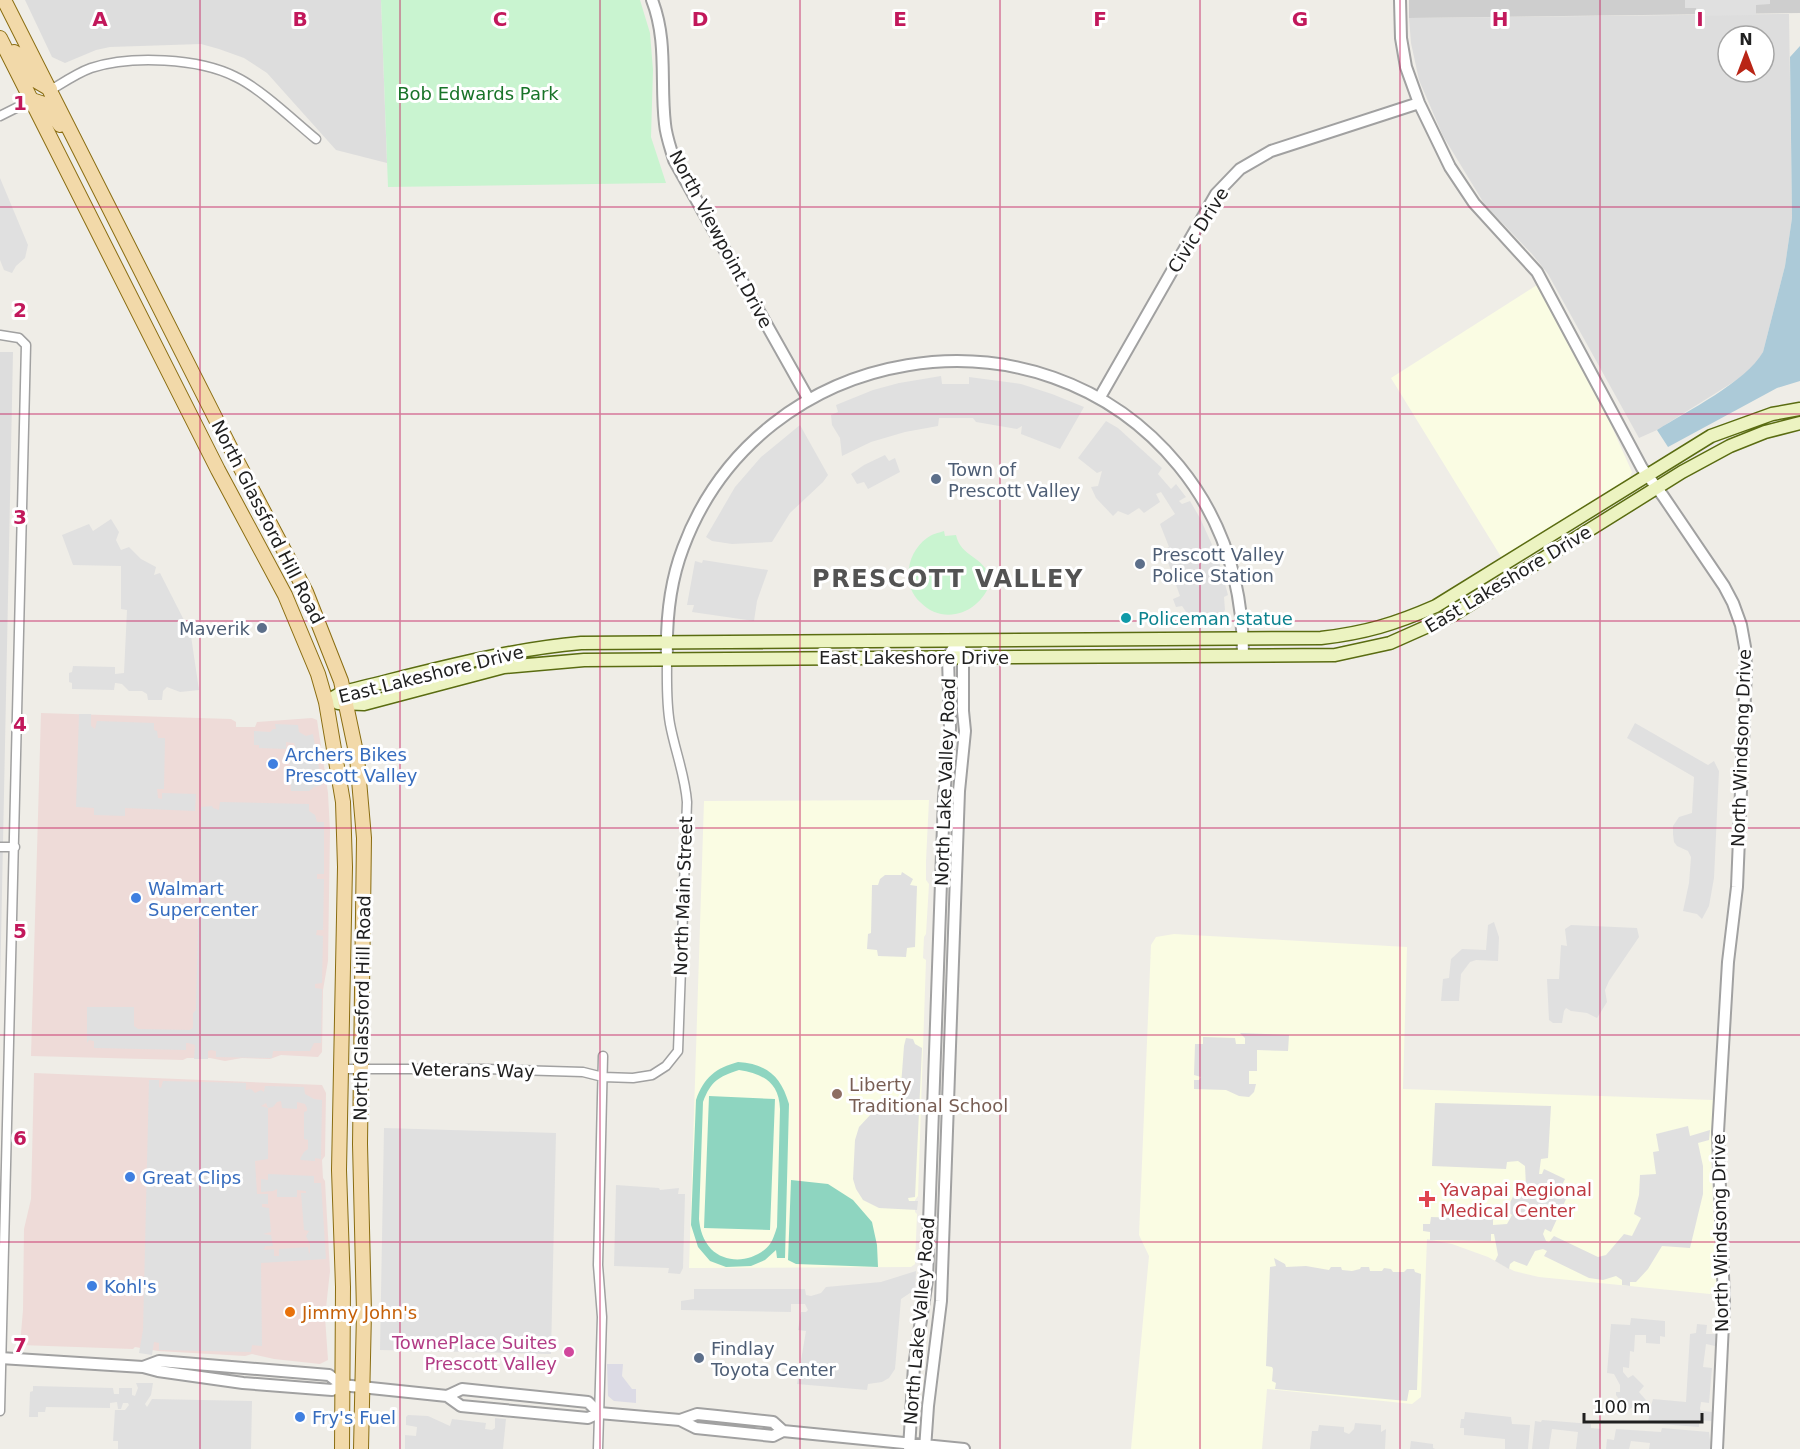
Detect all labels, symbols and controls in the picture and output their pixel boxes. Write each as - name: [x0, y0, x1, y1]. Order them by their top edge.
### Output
- text: A: [92, 7, 108, 31]
- text: B: [292, 7, 308, 31]
- text: C: [493, 7, 507, 31]
- text: D: [692, 7, 708, 31]
- text: E: [893, 7, 907, 31]
- text: F: [1093, 7, 1107, 31]
- text: G: [1292, 7, 1308, 31]
- text: H: [1492, 7, 1508, 31]
- text: I: [1696, 7, 1704, 31]
- north arrow: [1716, 24, 1776, 84]
- text: N: [1739, 30, 1753, 49]
- park label: Bob Edwards Park: [397, 83, 559, 104]
- text: 1: [13, 91, 27, 115]
- street label: North Viewpoint Drive: [665, 146, 777, 332]
- street label: Civic Drive: [1163, 183, 1233, 277]
- text: 2: [13, 298, 27, 322]
- street label: North Glassford Hill Road: [207, 417, 329, 627]
- place label: Town of Prescott Valley: [947, 459, 1081, 501]
- marker: Town of Prescott Valley: [929, 472, 943, 486]
- text: 3: [13, 505, 27, 529]
- street label: East Lakeshore Drive: [1421, 521, 1595, 637]
- place label: Prescott Valley Police Station: [1152, 544, 1285, 586]
- marker: Prescott Valley Police Station: [1133, 557, 1147, 571]
- district label: PRESCOTT VALLEY: [812, 565, 1084, 593]
- place label: Policeman statue: [1138, 608, 1293, 629]
- marker: Policeman statue: [1119, 611, 1133, 625]
- place label: Maverik: [179, 618, 251, 639]
- marker: Maverik: [255, 621, 269, 635]
- street label: East Lakeshore Drive: [336, 641, 526, 707]
- street label: East Lakeshore Drive: [819, 647, 1009, 668]
- street label: North Windsong Drive: [1727, 649, 1755, 847]
- street label: North Lake Valley Road: [931, 678, 959, 886]
- text: 4: [13, 712, 27, 736]
- place label: Archers Bikes Prescott Valley: [285, 744, 418, 786]
- marker: Archers Bikes Prescott Valley: [266, 757, 280, 771]
- street label: North Main Street: [670, 816, 696, 976]
- place label: Walmart Supercenter: [148, 878, 259, 920]
- marker: Walmart Supercenter: [129, 891, 143, 905]
- street label: North Glassford Hill Road: [350, 895, 374, 1121]
- text: 5: [13, 919, 27, 943]
- street label: Veterans Way: [411, 1058, 535, 1082]
- place label: Liberty Traditional School: [848, 1074, 1008, 1116]
- marker: Liberty Traditional School: [830, 1087, 844, 1101]
- text: 6: [13, 1126, 27, 1150]
- street label: North Windsong Drive: [1708, 1134, 1732, 1332]
- place label: Great Clips: [142, 1167, 241, 1188]
- marker: Great Clips: [123, 1170, 137, 1184]
- place label: Yavapai Regional Medical Center: [1439, 1179, 1592, 1221]
- marker: Yavapai Regional Medical Center: [1418, 1190, 1436, 1208]
- street label: North Lake Valley Road: [899, 1216, 939, 1426]
- place label: Kohl's: [104, 1276, 157, 1297]
- marker: Kohl's: [85, 1279, 99, 1293]
- place label: Jimmy John's: [301, 1302, 417, 1323]
- marker: Jimmy John's: [283, 1305, 297, 1319]
- place label: TownePlace Suites Prescott Valley: [391, 1332, 557, 1374]
- text: 7: [13, 1333, 27, 1357]
- place label: Findlay Toyota Center: [710, 1338, 837, 1380]
- marker: TownePlace Suites Prescott Valley: [562, 1345, 576, 1359]
- marker: Findlay Toyota Center: [692, 1351, 706, 1365]
- scale bar: [1584, 1386, 1702, 1424]
- text: 100 m: [1593, 1396, 1651, 1417]
- place label: Fry's Fuel: [312, 1407, 396, 1428]
- marker: Fry's Fuel: [293, 1410, 307, 1424]

